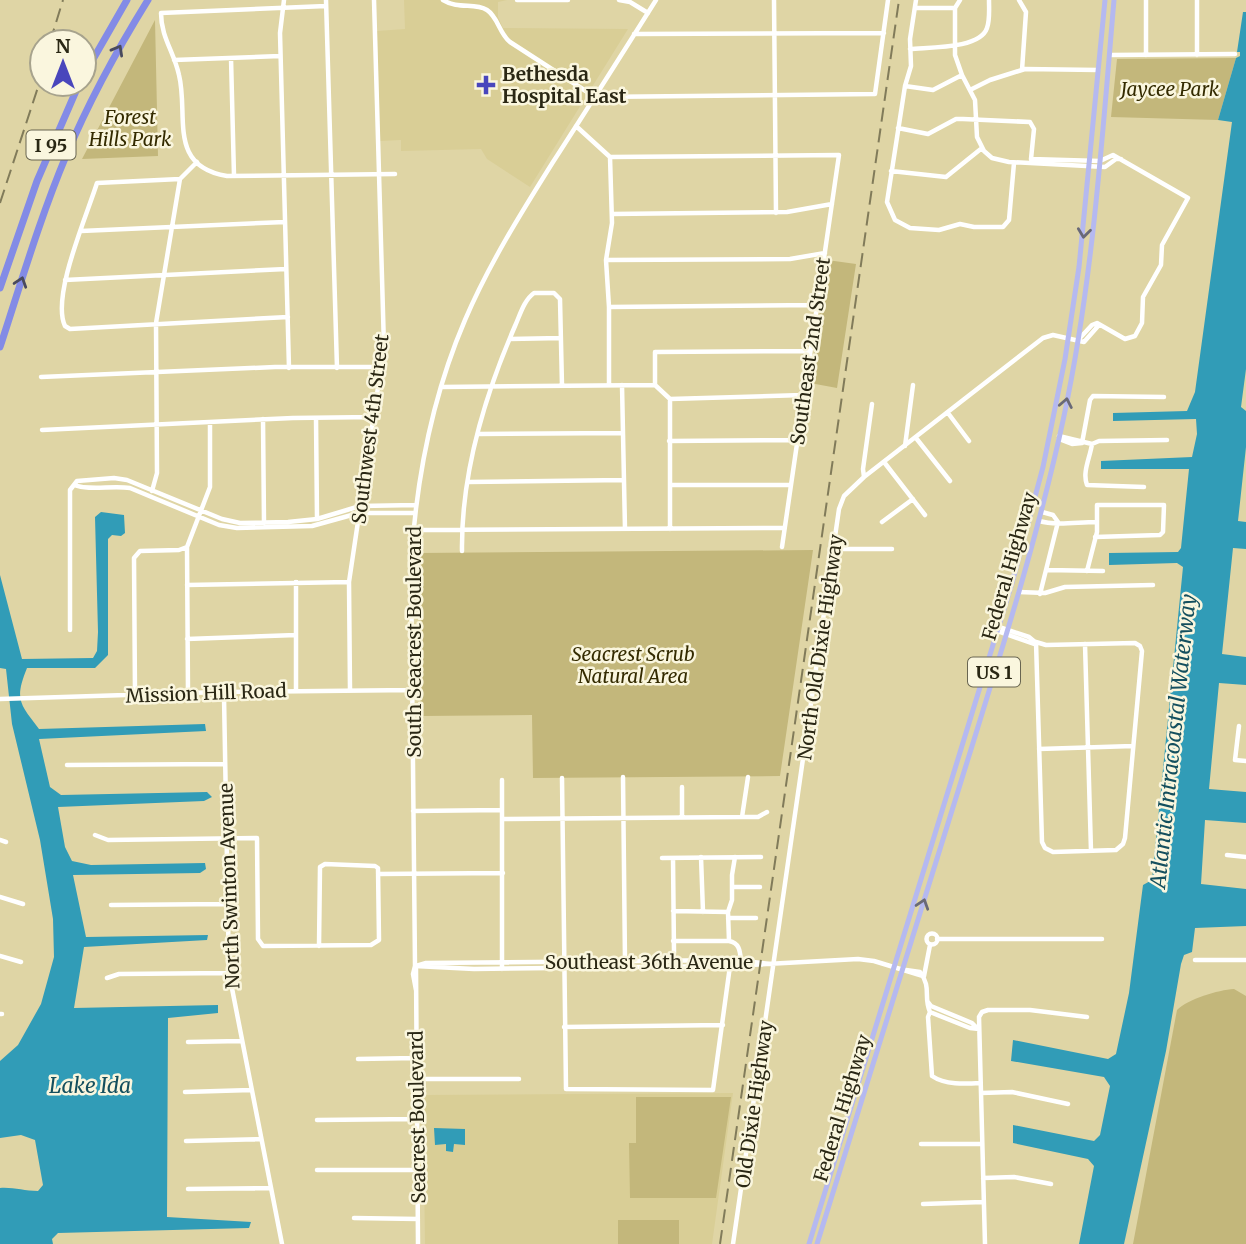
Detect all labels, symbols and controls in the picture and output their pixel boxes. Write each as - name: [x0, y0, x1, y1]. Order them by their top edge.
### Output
- north arrow: [28, 28, 98, 98]
- text: N: [55, 34, 71, 58]
- one-way arrow: [110, 45, 123, 58]
- place label: Bethesda Hospital East: [502, 62, 627, 108]
- marker: Bethesda Hospital East: [476, 75, 496, 95]
- park label: Jaycee Park: [1119, 77, 1220, 101]
- park label: Forest Hills Park: [88, 105, 172, 151]
- road number: I 95: [26, 130, 76, 160]
- one-way arrow: [1076, 227, 1091, 238]
- street label: Southeast 2nd Street: [785, 255, 835, 447]
- one-way arrow: [13, 277, 27, 289]
- street label: Southwest 4th Street: [346, 332, 394, 525]
- one-way arrow: [1058, 397, 1073, 409]
- street label: Federal Highway: [976, 489, 1042, 643]
- street label: South Seacrest Boulevard: [402, 526, 426, 758]
- street label: North Old Dixie Highway: [792, 533, 848, 761]
- water label: Atlantic Intracoastal Waterway: [1144, 593, 1202, 891]
- park label: Seacrest Scrub Natural Area: [571, 642, 695, 688]
- road number: US 1: [968, 658, 1020, 686]
- street label: Mission Hill Road: [125, 678, 287, 708]
- street label: North Swinton Avenue: [213, 783, 245, 989]
- one-way arrow: [914, 898, 929, 910]
- street label: Southeast 36th Avenue: [545, 950, 753, 974]
- street label: Old Dixie Highway: [730, 1019, 778, 1189]
- street label: Seacrest Boulevard: [403, 1030, 431, 1204]
- street label: Federal Highway: [808, 1031, 876, 1185]
- water label: Lake Ida: [49, 1072, 131, 1099]

